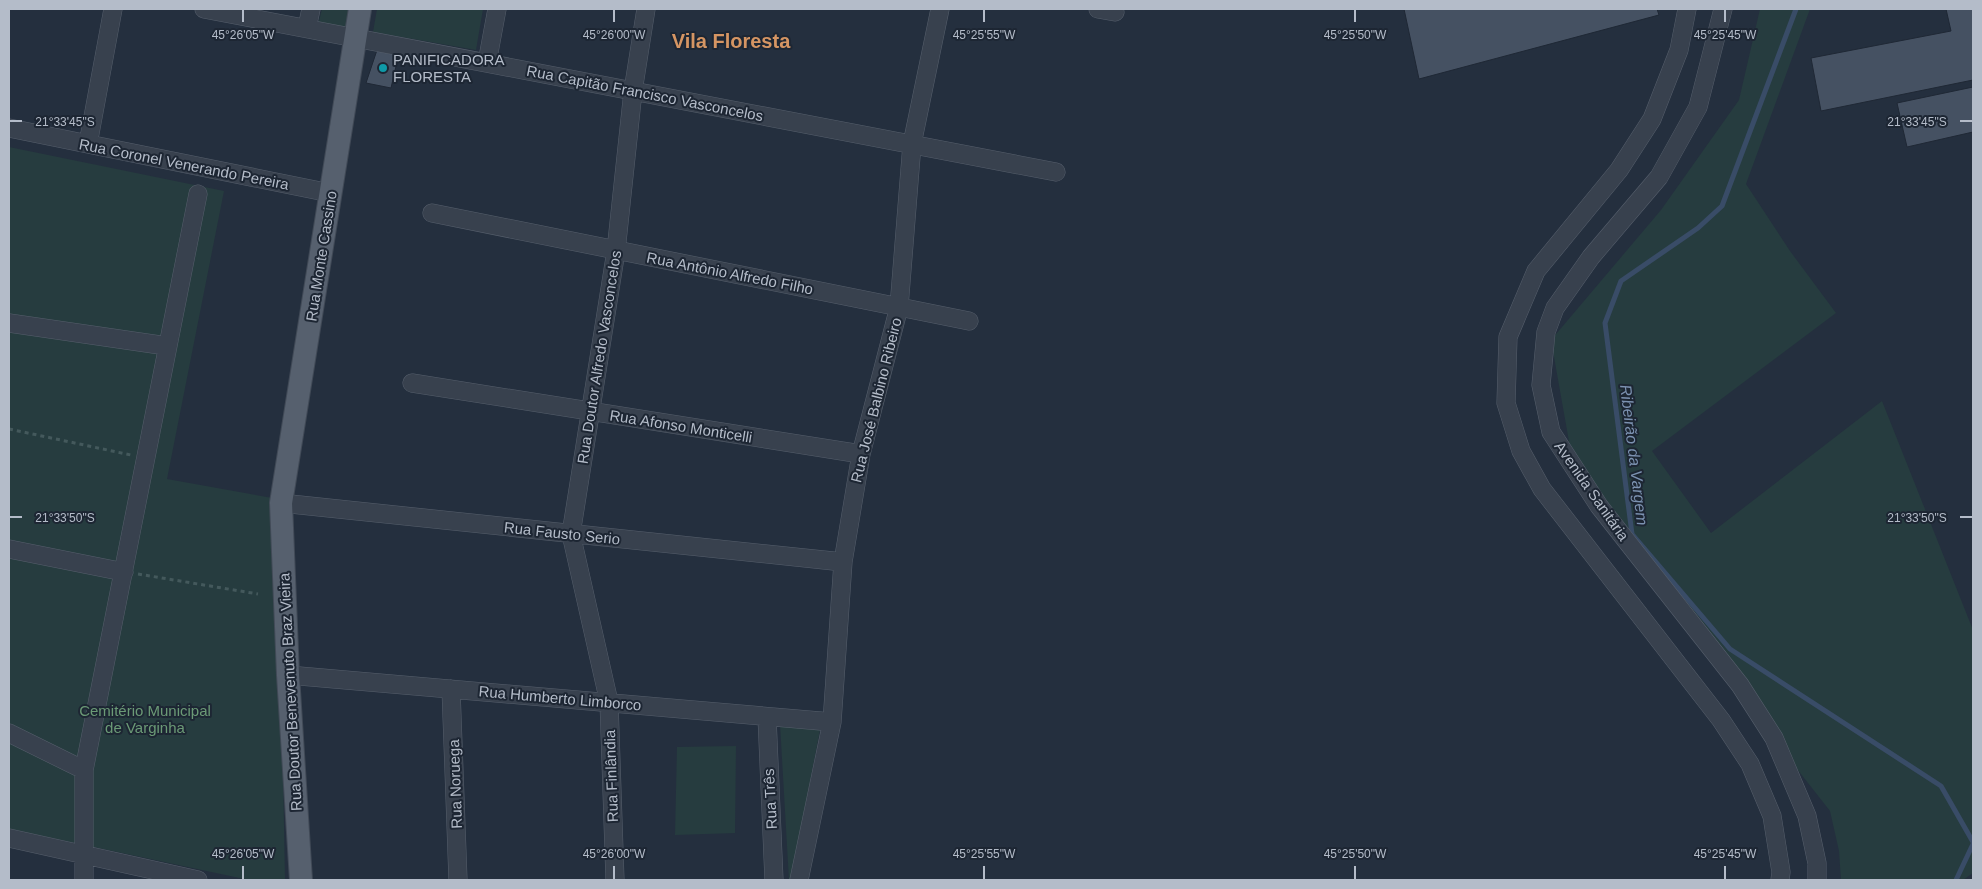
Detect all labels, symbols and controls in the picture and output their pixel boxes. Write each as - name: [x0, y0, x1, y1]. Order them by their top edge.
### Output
- text: 45°26'05"W: [212, 28, 275, 42]
- text: 45°26'00"W: [583, 28, 646, 42]
- text: 45°25'55"W: [953, 28, 1016, 42]
- text: 45°25'50"W: [1324, 28, 1387, 42]
- text: 45°25'45"W: [1694, 28, 1757, 42]
- district label: Vila Floresta: [672, 30, 791, 52]
- place label: PANIFICADORA FLORESTA: [393, 51, 504, 85]
- marker: PANIFICADORA FLORESTA: [377, 62, 389, 74]
- street label: Rua Capitão Francisco Vasconcelos: [525, 62, 765, 124]
- text: 21°33'45"S: [35, 115, 95, 129]
- text: 21°33'45"S: [1887, 115, 1947, 129]
- street label: Rua Coronel Venerando Pereira: [78, 135, 291, 193]
- street label: Rua Monte Cassino: [302, 190, 340, 322]
- street label: Rua Doutor Alfredo Vasconcelos: [574, 249, 624, 465]
- street label: Rua Antônio Alfredo Filho: [645, 249, 815, 297]
- street label: Rua José Balbino Ribeiro: [847, 316, 905, 484]
- water label: Ribeirão da Vargem: [1617, 384, 1651, 526]
- street label: Rua Afonso Monticelli: [608, 406, 754, 446]
- street label: Avenida Sanitária: [1551, 438, 1633, 544]
- text: 21°33'50"S: [35, 511, 95, 525]
- text: 21°33'50"S: [1887, 511, 1947, 525]
- street label: Rua Fausto Serio: [503, 518, 621, 548]
- street label: Rua Doutor Benevenuto Braz Vieira: [275, 572, 305, 811]
- street label: Rua Humberto Limborco: [478, 682, 642, 714]
- park label: Cemitério Municipal de Varginha: [79, 702, 211, 736]
- street label: Rua Finlândia: [601, 729, 621, 823]
- street label: Rua Noruega: [445, 738, 465, 829]
- street label: Rua Três: [760, 768, 780, 830]
- text: 45°26'05"W: [212, 847, 275, 861]
- text: 45°26'00"W: [583, 847, 646, 861]
- text: 45°25'55"W: [953, 847, 1016, 861]
- text: 45°25'50"W: [1324, 847, 1387, 861]
- text: 45°25'45"W: [1694, 847, 1757, 861]

